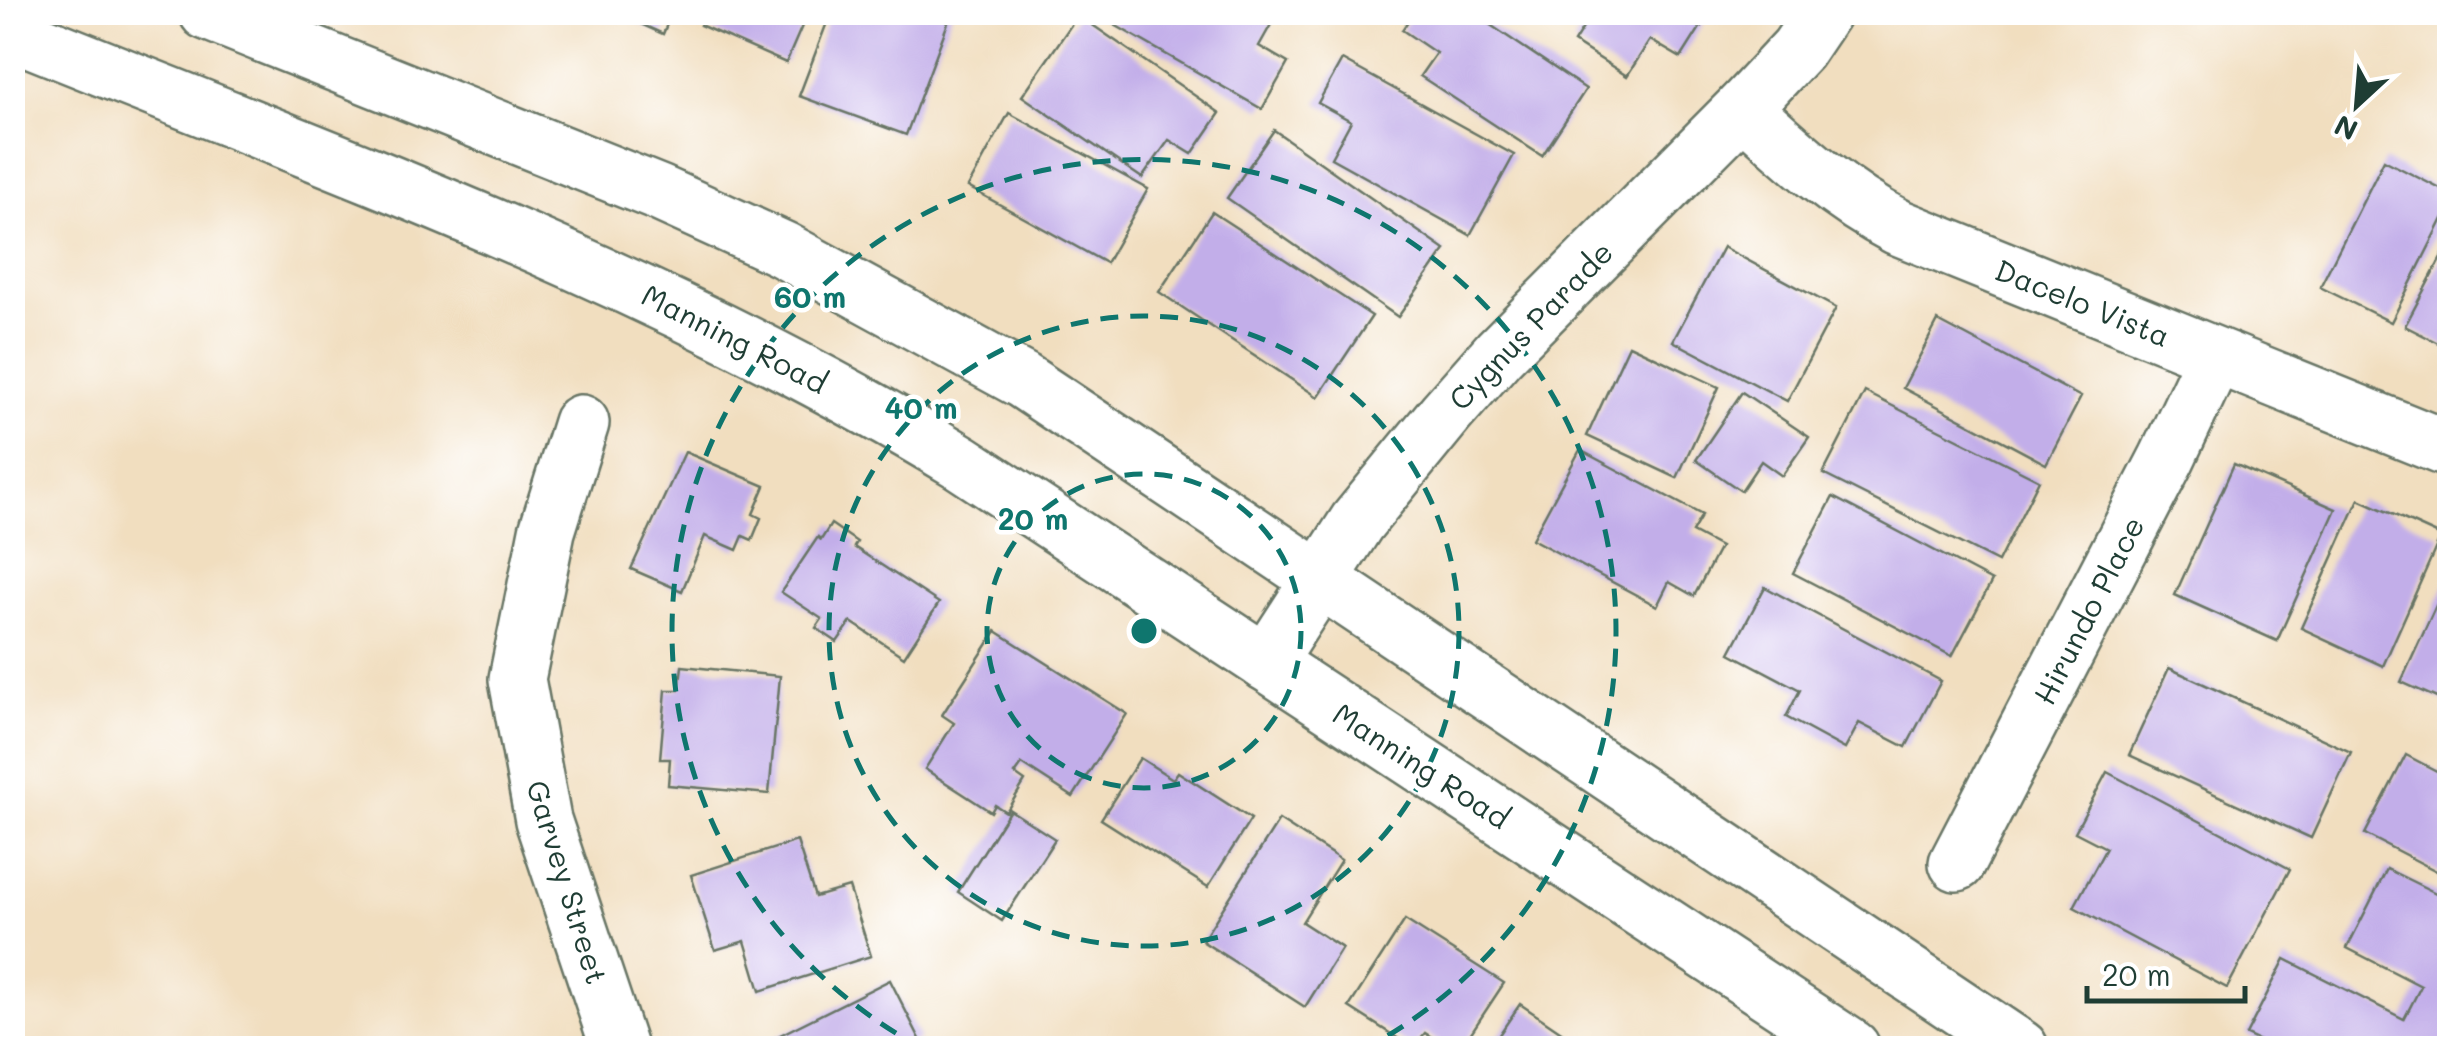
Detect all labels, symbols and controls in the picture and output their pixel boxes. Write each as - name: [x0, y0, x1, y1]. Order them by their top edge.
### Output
- north arrow: [2307, 55, 2407, 155]
- text: N: [2328, 108, 2363, 149]
- street label: Cygnus Parade: [1439, 232, 1621, 418]
- street label: Dacelo Vista: [1990, 249, 2176, 355]
- street label: Manning Road: [635, 274, 835, 402]
- text: 60 m: [774, 276, 846, 316]
- text: 40 m: [885, 387, 957, 427]
- text: 20 m: [998, 498, 1068, 538]
- street label: Hirundo Place: [2023, 509, 2153, 711]
- centre of rings: [1126, 613, 1162, 649]
- street label: Manning Road: [1326, 693, 1518, 837]
- street label: Garvey Street: [518, 775, 618, 989]
- scale bar: [2087, 941, 2244, 1003]
- text: 20 m: [2102, 954, 2171, 994]

